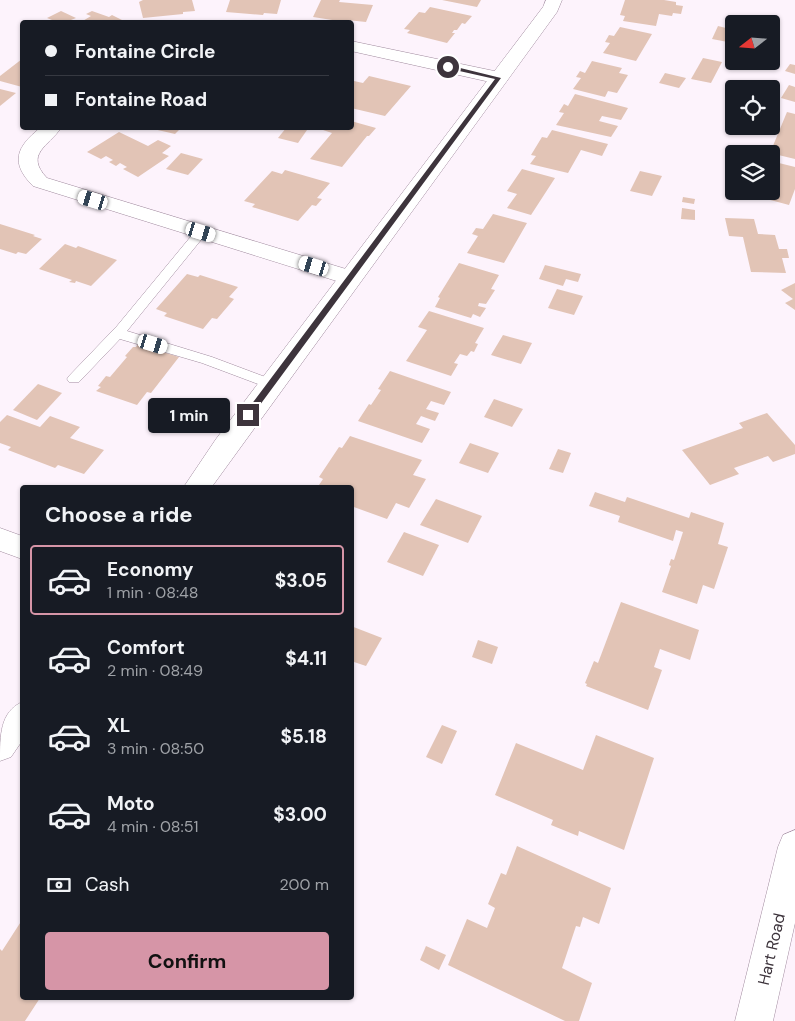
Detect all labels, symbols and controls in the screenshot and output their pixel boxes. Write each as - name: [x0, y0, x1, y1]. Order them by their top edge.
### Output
- north arrow: [725, 15, 780, 70]
- map controls: [725, 15, 780, 200]
- text: Fontaine Circle: [75, 39, 215, 64]
- route start: [437, 56, 459, 78]
- button: locate: [725, 80, 780, 135]
- text: Fontaine Road: [75, 87, 207, 112]
- button: layers: [725, 145, 780, 200]
- car: [76, 188, 109, 212]
- car: [184, 220, 217, 244]
- car: [297, 254, 330, 278]
- car: [136, 332, 169, 356]
- callout: 1 min: [148, 398, 230, 432]
- route end: [237, 404, 259, 426]
- text: 1 min: [170, 405, 208, 426]
- text: Choose a ride: [45, 500, 193, 529]
- text: Economy: [107, 557, 194, 582]
- icon: car: [47, 558, 92, 603]
- text: $3.05: [275, 568, 327, 593]
- text: 1 min · 08:48: [107, 582, 199, 603]
- text: Comfort: [107, 635, 185, 660]
- icon: car: [47, 636, 92, 681]
- text: $4.11: [285, 646, 327, 671]
- text: 2 min · 08:49: [107, 660, 203, 681]
- text: XL: [107, 713, 130, 738]
- icon: car: [47, 714, 92, 759]
- text: $5.18: [281, 724, 327, 749]
- text: 3 min · 08:50: [107, 738, 204, 759]
- text: Moto: [107, 791, 155, 816]
- icon: car: [47, 792, 92, 837]
- text: $3.00: [273, 802, 327, 827]
- text: 4 min · 08:51: [107, 816, 199, 837]
- icon: cash: [45, 871, 73, 899]
- text: Cash: [85, 872, 129, 897]
- text: 200 m: [280, 874, 329, 895]
- street label: Hart Road: [753, 911, 790, 987]
- button: Confirm: [45, 932, 329, 990]

